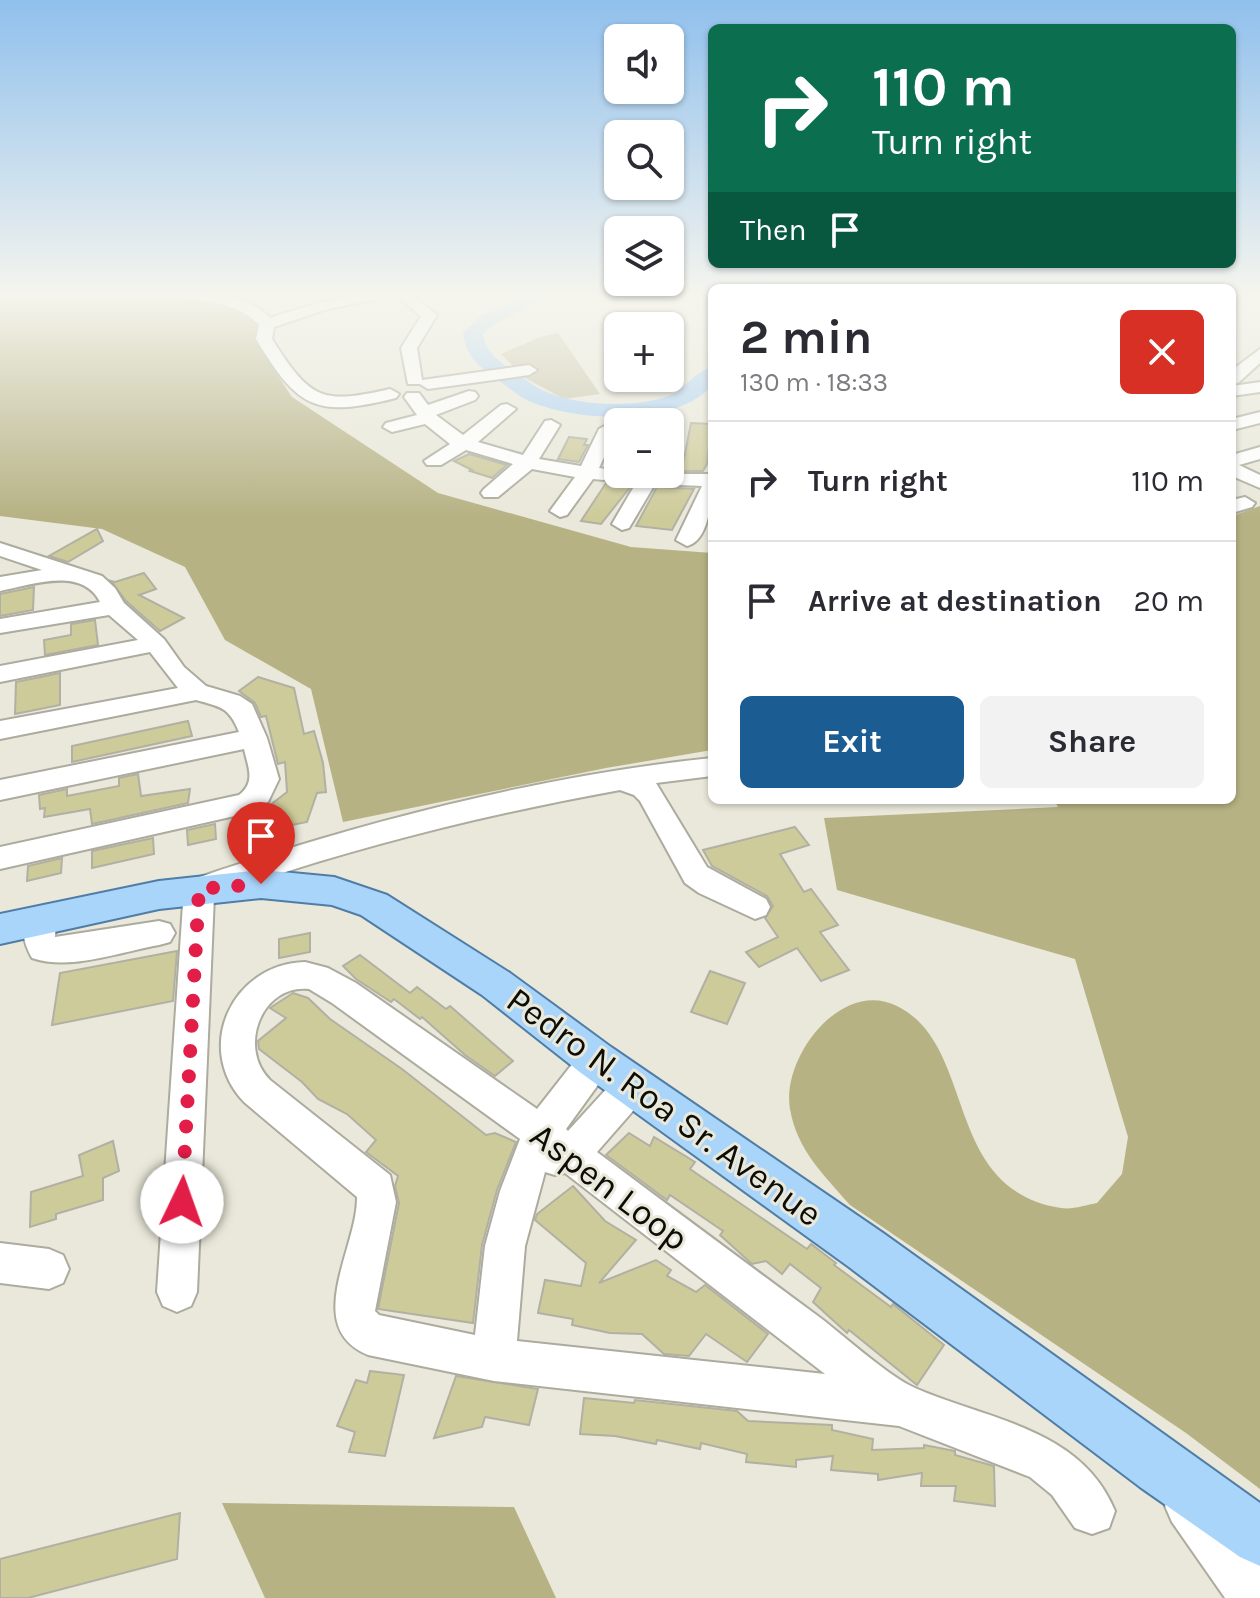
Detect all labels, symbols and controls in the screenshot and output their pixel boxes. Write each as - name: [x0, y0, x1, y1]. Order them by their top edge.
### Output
- map controls: [604, 24, 684, 488]
- button: sound: [604, 24, 684, 104]
- text: 110 m: [872, 54, 1015, 119]
- icon: right: [740, 56, 844, 160]
- button: search: [604, 120, 684, 200]
- text: Turn right: [872, 121, 1032, 163]
- icon: arrive: [823, 208, 867, 252]
- text: Then: [740, 212, 807, 248]
- button: layers: [604, 216, 684, 296]
- text: 2 min: [740, 309, 872, 365]
- button: close: [1120, 310, 1204, 394]
- button: +: [604, 312, 684, 392]
- text: 130 m · 18:33: [740, 367, 888, 398]
- button: −: [604, 408, 684, 488]
- icon: right: [740, 459, 784, 503]
- text: Turn right: [808, 463, 948, 499]
- text: 110 m: [1131, 463, 1204, 499]
- icon: arrive: [740, 579, 784, 623]
- text: Arrive at destination: [808, 583, 1102, 619]
- text: 20 m: [1134, 583, 1204, 619]
- button: Exit: [740, 696, 964, 788]
- button: Share: [980, 696, 1204, 788]
- pin: [227, 802, 295, 884]
- icon: arrive: [239, 814, 283, 858]
- street label: Pedro N. Roa Sr. Avenue: [499, 978, 830, 1235]
- street label: Aspen Loop: [522, 1114, 697, 1260]
- position arrow: [140, 1160, 224, 1244]

